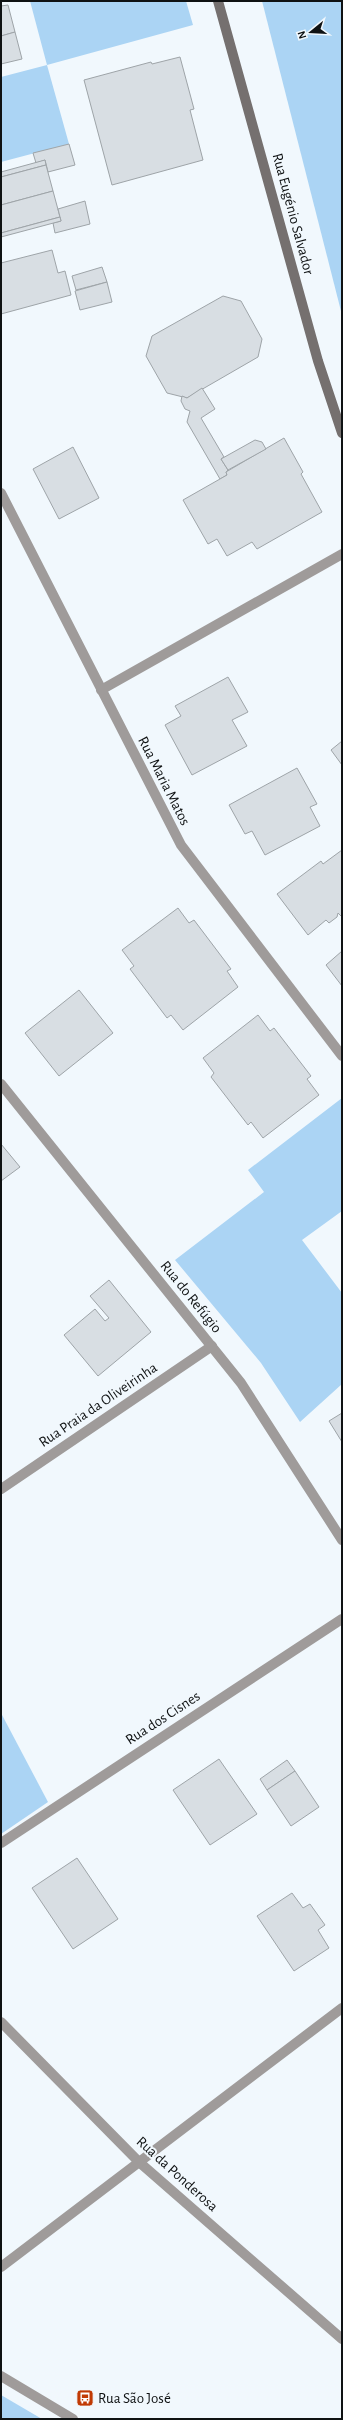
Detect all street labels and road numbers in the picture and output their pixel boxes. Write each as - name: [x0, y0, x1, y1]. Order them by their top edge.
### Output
- street label: Rua Eugénio Salvador: [270, 152, 317, 277]
- street label: Rua Maria Matos: [135, 734, 193, 828]
- street label: Rua do Refúgio: [158, 1258, 224, 1336]
- street label: Rua Praia da Oliveirinha: [36, 1360, 160, 1450]
- street label: Rua dos Cisnes: [123, 1688, 203, 1748]
- street label: Rua da Ponderosa: [133, 2134, 221, 2214]

